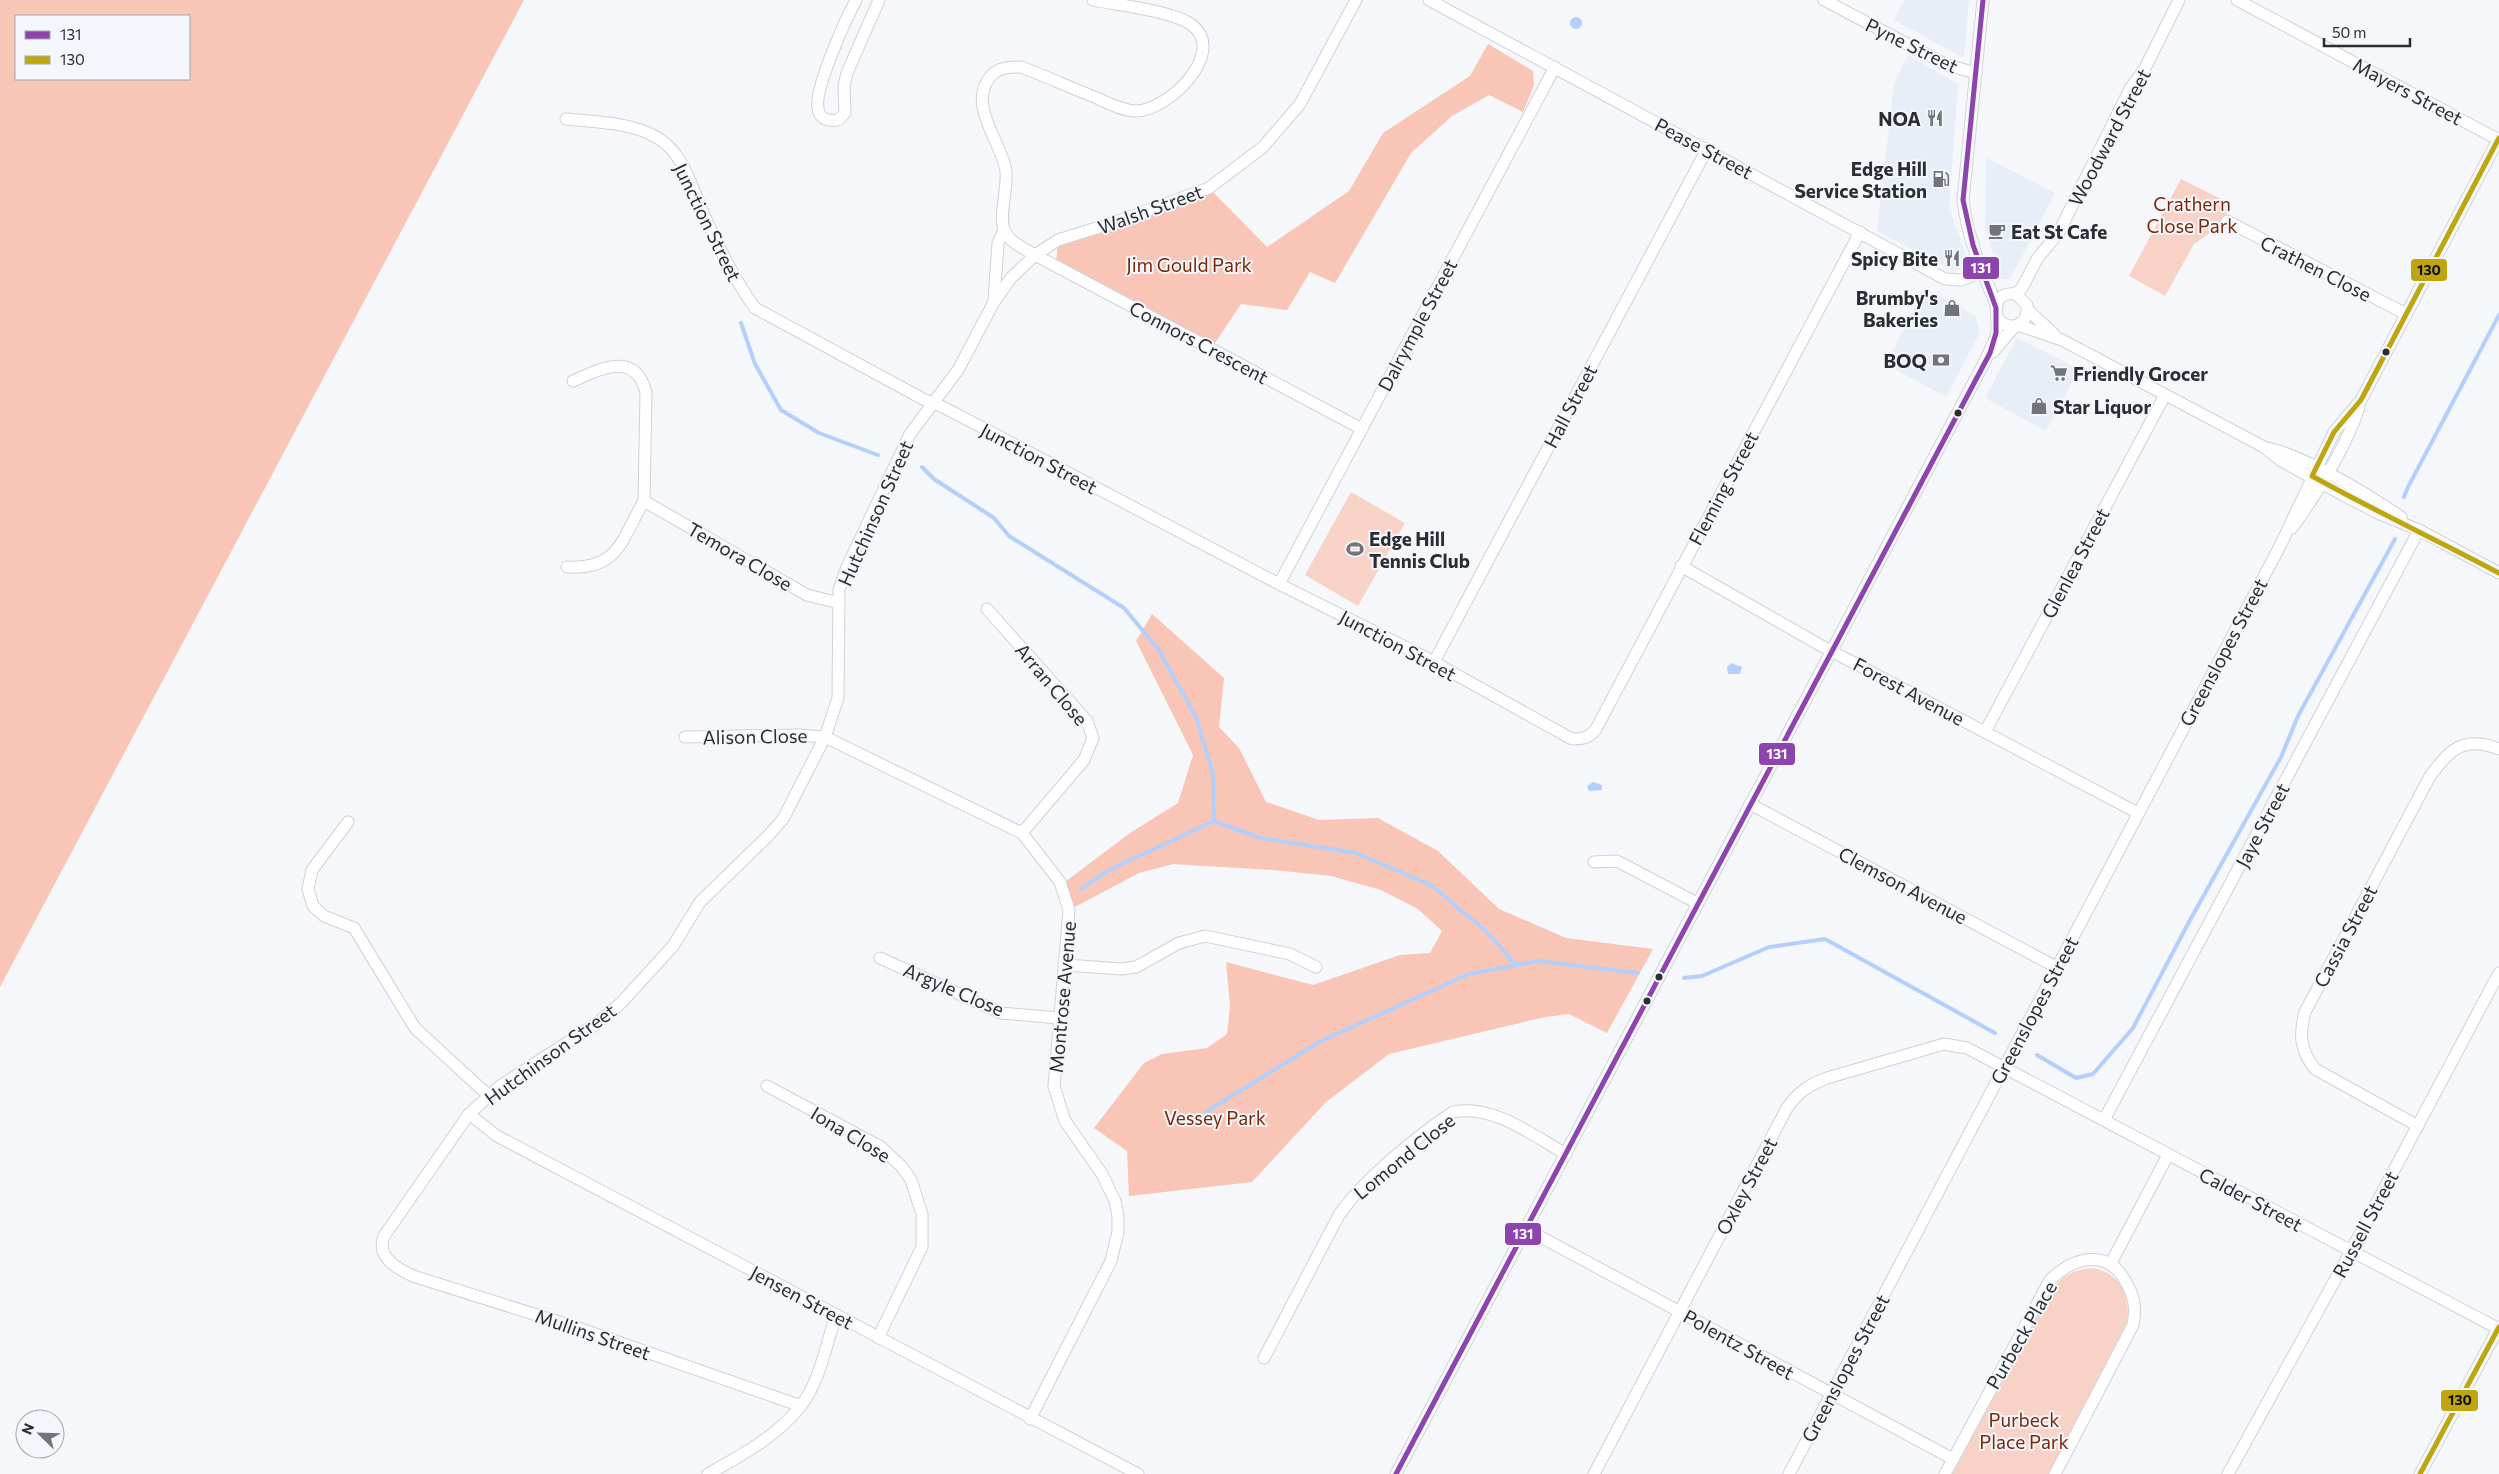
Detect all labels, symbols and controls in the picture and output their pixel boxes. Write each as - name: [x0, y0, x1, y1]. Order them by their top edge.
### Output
- street label: Pyne Street: [1862, 13, 1962, 77]
- legend: [15, 15, 190, 80]
- scale bar: [2324, 15, 2410, 47]
- text: 50 m: [2332, 23, 2366, 41]
- text: 131: [60, 25, 81, 43]
- text: 130: [60, 50, 85, 68]
- street label: Mayers Street: [2349, 53, 2467, 130]
- street label: Woodward Street: [2063, 64, 2155, 210]
- place label: NOA: [1878, 107, 1921, 130]
- restaurant icon: NOA: [1925, 108, 1945, 128]
- street label: Pease Street: [1651, 113, 1757, 183]
- place label: Edge Hill Service Station: [1794, 157, 1927, 202]
- street label: Junction Street: [669, 159, 747, 285]
- fuel station icon: Edge Hill Service Station: [1931, 169, 1951, 189]
- street label: Walsh Street: [1094, 179, 1206, 239]
- park label: Crathern Close Park: [2146, 192, 2238, 237]
- place label: Eat St Cafe: [2011, 220, 2107, 243]
- cafe icon: Eat St Cafe: [1987, 221, 2007, 241]
- street label: Crathen Close: [2257, 230, 2375, 306]
- place label: Spicy Bite: [1851, 247, 1938, 270]
- restaurant icon: Spicy Bite: [1942, 248, 1962, 268]
- park label: Jim Gould Park: [1126, 253, 1252, 276]
- street label: Dalrymple Street: [1373, 255, 1462, 395]
- line badge: 131: [1962, 256, 2000, 280]
- line badge: 130: [2410, 258, 2448, 282]
- text: 131: [1971, 259, 1991, 276]
- text: 130: [2417, 261, 2441, 278]
- place label: Brumby's Bakeries: [1856, 286, 1938, 331]
- street label: Connors Crescent: [1126, 296, 1273, 388]
- shop icon: Brumby's Bakeries: [1942, 298, 1962, 318]
- unlabelled marker: [2381, 347, 2391, 357]
- place label: BOQ: [1883, 349, 1927, 372]
- bank icon: BOQ: [1931, 350, 1951, 370]
- street label: Hall Street: [1538, 360, 1602, 452]
- place label: Friendly Grocer: [2073, 362, 2208, 385]
- supermarket icon: Friendly Grocer: [2049, 363, 2069, 383]
- place label: Star Liquor: [2053, 395, 2151, 418]
- shop icon: Star Liquor: [2029, 396, 2049, 416]
- unlabelled marker: [1953, 408, 1963, 418]
- street label: Junction Street: [977, 418, 1101, 498]
- street label: Fleming Street: [1683, 427, 1763, 549]
- street label: Hutchinson Street: [833, 437, 917, 589]
- street label: Glenlea Street: [2036, 504, 2114, 622]
- street label: Temora Close: [683, 517, 797, 595]
- place label: Edge Hill Tennis Club: [1369, 527, 1470, 572]
- sports icon: Edge Hill Tennis Club: [1345, 539, 1365, 559]
- street label: Greenslopes Street: [2174, 574, 2272, 730]
- street label: Junction Street: [1336, 605, 1460, 685]
- street label: Arran Close: [1011, 638, 1093, 730]
- street label: Forest Avenue: [1850, 652, 1968, 730]
- street label: Alison Close: [702, 724, 808, 748]
- line badge: 131: [1758, 742, 1796, 766]
- text: 131: [1767, 745, 1787, 762]
- street label: Jaye Street: [2230, 779, 2294, 871]
- street label: Clemson Avenue: [1835, 841, 1971, 929]
- street label: Cassia Street: [2308, 881, 2382, 991]
- street label: Montrose Avenue: [1044, 920, 1080, 1074]
- street label: Greenslopes Street: [1985, 932, 2083, 1088]
- street label: Argyle Close: [900, 958, 1008, 1020]
- unlabelled marker: [1654, 972, 1664, 982]
- unlabelled marker: [1642, 996, 1652, 1006]
- street label: Hutchinson Street: [480, 998, 620, 1109]
- street label: Iona Close: [807, 1101, 895, 1167]
- park label: Vessey Park: [1164, 1106, 1266, 1129]
- street label: Lomond Close: [1349, 1108, 1459, 1204]
- street label: Oxley Street: [1711, 1133, 1781, 1239]
- street label: Calder Street: [2195, 1162, 2307, 1236]
- street label: Russell Street: [2327, 1167, 2403, 1281]
- line badge: 131: [1504, 1222, 1542, 1246]
- text: 131: [1513, 1225, 1533, 1242]
- street label: Jensen Street: [747, 1260, 858, 1334]
- street label: Purbeck Place: [1981, 1277, 2061, 1393]
- street label: Greenslopes Street: [1796, 1290, 1894, 1446]
- street label: Mullins Street: [532, 1304, 654, 1365]
- street label: Polentz Street: [1680, 1304, 1799, 1384]
- line badge: 130: [2440, 1389, 2479, 1412]
- text: 130: [2448, 1391, 2472, 1408]
- park label: Purbeck Place Park: [1979, 1408, 2069, 1453]
- north arrow: [15, 1409, 65, 1459]
- text: N: [18, 1421, 37, 1437]

